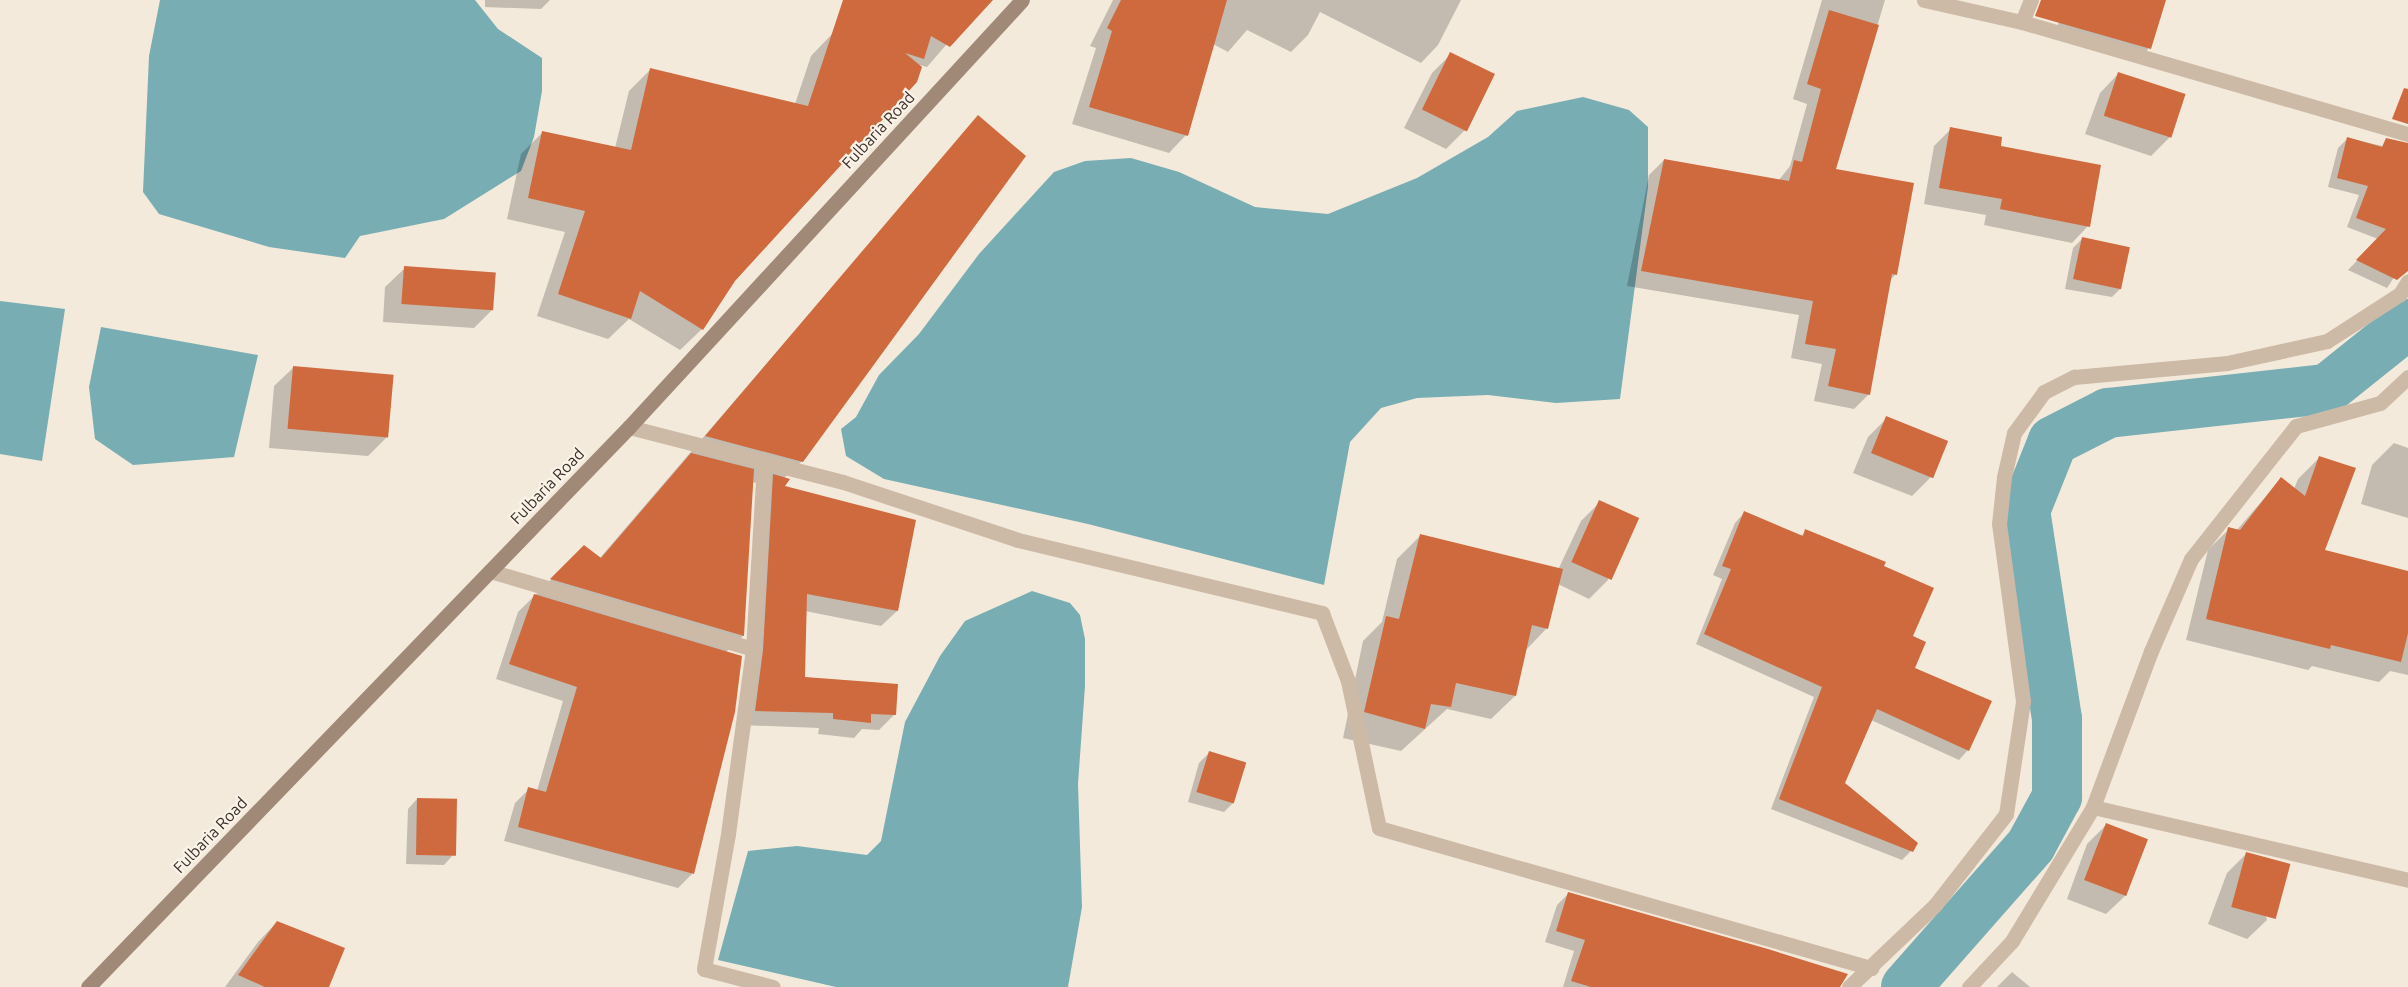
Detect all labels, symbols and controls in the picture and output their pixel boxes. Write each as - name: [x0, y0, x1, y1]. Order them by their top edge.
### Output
- street label: Fulbaria Road: [838, 88, 918, 172]
- street label: Fulbaria Road: [506, 444, 588, 528]
- street label: Fulbaria Road: [169, 793, 251, 877]

